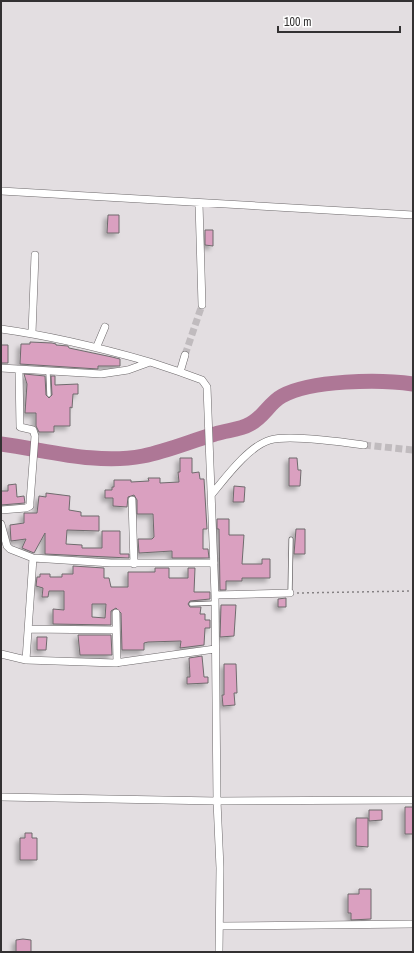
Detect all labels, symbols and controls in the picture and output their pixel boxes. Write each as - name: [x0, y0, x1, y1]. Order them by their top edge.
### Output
- scale bar: [278, 8, 400, 34]
- text: 100 m: [284, 14, 311, 30]

